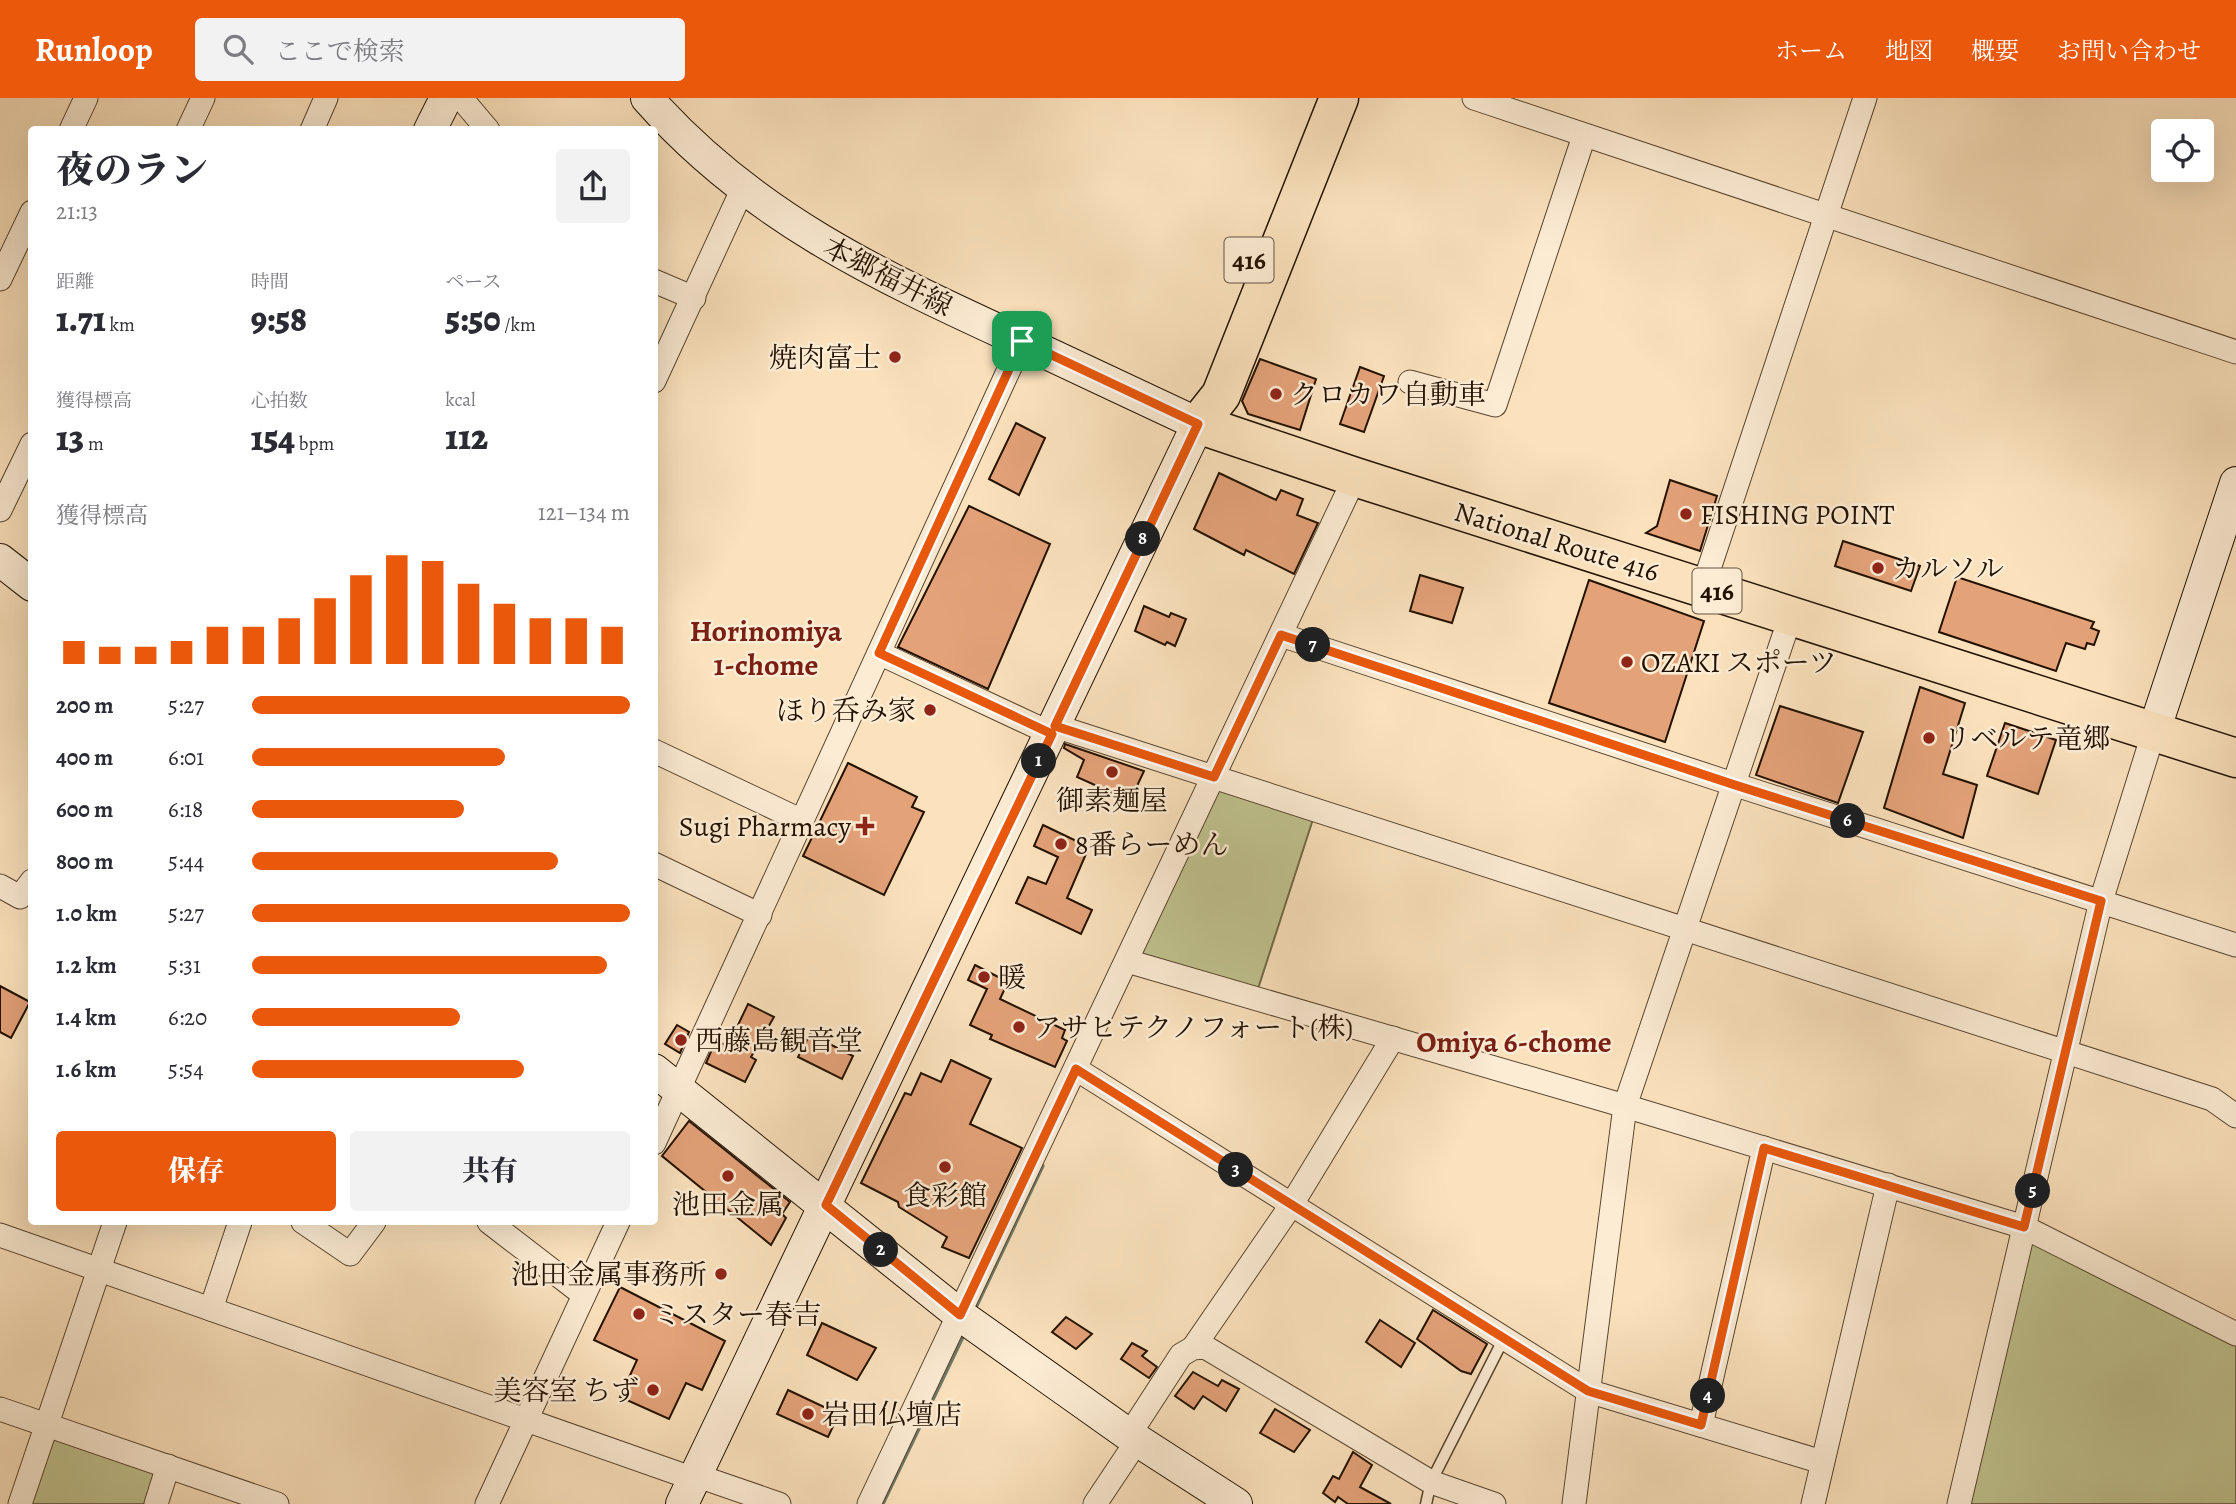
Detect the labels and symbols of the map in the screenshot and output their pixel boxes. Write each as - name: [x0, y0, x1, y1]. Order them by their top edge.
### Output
- street label: 本郷福井線: [817, 228, 959, 326]
- road number: 416: [1224, 238, 1274, 282]
- pin: [992, 311, 1052, 371]
- place label: 焼肉富士: [769, 339, 881, 377]
- marker: 焼肉富士: [887, 349, 903, 365]
- place label: クロカワ自動車: [1290, 376, 1486, 414]
- marker: クロカワ自動車: [1268, 386, 1284, 402]
- street label: National Route 416: [1450, 493, 1664, 591]
- place label: FISHING POINT: [1700, 496, 1895, 534]
- marker: FISHING POINT: [1678, 506, 1694, 522]
- pin: 8: [1126, 522, 1160, 556]
- place label: カルソル: [1892, 550, 2004, 588]
- marker: カルソル: [1870, 560, 1886, 576]
- road number: 416: [1692, 569, 1742, 614]
- district label: Horinomiya 1-chome: [690, 611, 843, 685]
- pin: 7: [1296, 628, 1330, 662]
- place label: OZAKI スポーツ: [1641, 644, 1837, 682]
- marker: OZAKI スポーツ: [1619, 654, 1635, 670]
- place label: ほり呑み家: [776, 692, 916, 730]
- marker: ほり呑み家: [922, 702, 938, 718]
- place label: リベルテ竜郷: [1943, 720, 2110, 758]
- marker: リベルテ竜郷: [1921, 730, 1937, 746]
- pin: 1: [1021, 744, 1056, 778]
- marker: 御素麺屋: [1104, 764, 1120, 780]
- place label: 御素麺屋: [1056, 782, 1168, 820]
- pin: 6: [1830, 804, 1866, 838]
- place label: Sugi Pharmacy: [679, 808, 851, 846]
- marker: Sugi Pharmacy: [857, 818, 873, 834]
- place label: 8番らーめん: [1075, 826, 1229, 864]
- marker: 8番らーめん: [1053, 836, 1069, 852]
- place label: 暖: [998, 959, 1026, 997]
- marker: 暖: [976, 969, 992, 985]
- place label: アサヒテクノフォート(株): [1033, 1009, 1353, 1047]
- marker: アサヒテクノフォート(株): [1011, 1019, 1027, 1035]
- place label: 西藤島観音堂: [695, 1022, 863, 1060]
- district label: Omiya 6-chome: [1416, 1022, 1612, 1062]
- marker: 西藤島観音堂: [673, 1032, 689, 1048]
- pin: 3: [1218, 1152, 1254, 1188]
- marker: 食彩館: [937, 1159, 953, 1175]
- marker: 池田金属: [720, 1168, 736, 1184]
- pin: 5: [2016, 1174, 2050, 1208]
- place label: 食彩館: [903, 1177, 987, 1215]
- place label: 池田金属: [672, 1186, 784, 1224]
- pin: 2: [864, 1232, 898, 1268]
- place label: 池田金属事務所: [511, 1256, 707, 1294]
- marker: 池田金属事務所: [713, 1266, 729, 1282]
- place label: ミスター春吉: [653, 1296, 821, 1334]
- marker: ミスター春吉: [631, 1306, 647, 1322]
- place label: 美容室 ちず: [493, 1372, 639, 1410]
- pin: 4: [1690, 1378, 1726, 1414]
- marker: 美容室 ちず: [645, 1382, 661, 1398]
- place label: 岩田仏壇店: [822, 1396, 962, 1434]
- marker: 岩田仏壇店: [800, 1406, 816, 1422]

